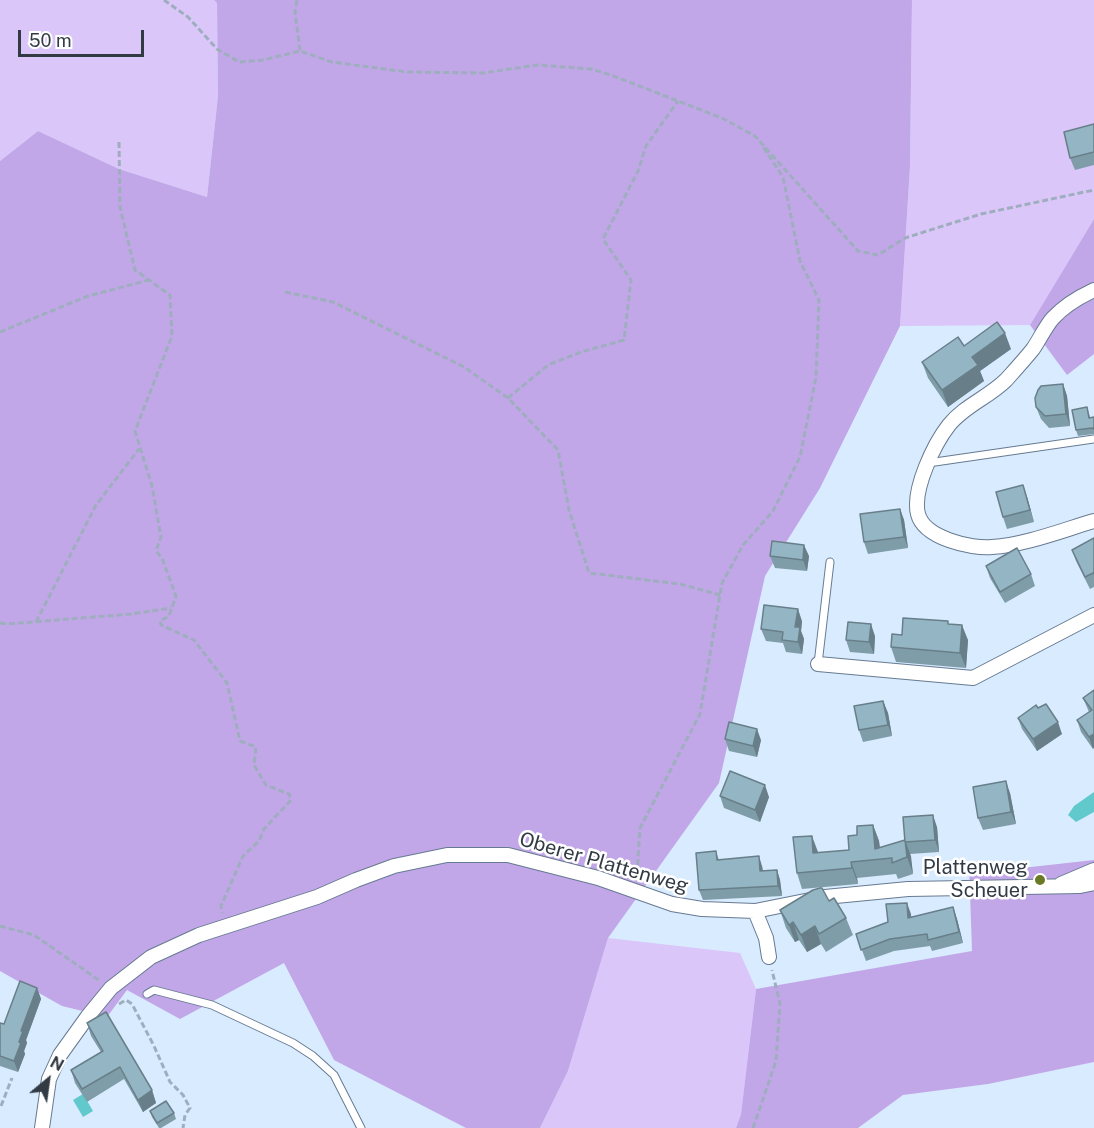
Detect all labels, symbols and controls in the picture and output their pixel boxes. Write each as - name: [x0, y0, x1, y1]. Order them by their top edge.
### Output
- scale bar: [21, 18, 147, 56]
- text: 50 m: [29, 30, 72, 51]
- street label: Oberer Plattenweg: [517, 827, 691, 899]
- place label: Plattenweg Scheuer: [923, 856, 1028, 903]
- marker: Plattenweg Scheuer: [1033, 873, 1047, 887]
- north arrow: [18, 1050, 78, 1110]
- text: N: [47, 1052, 67, 1075]

